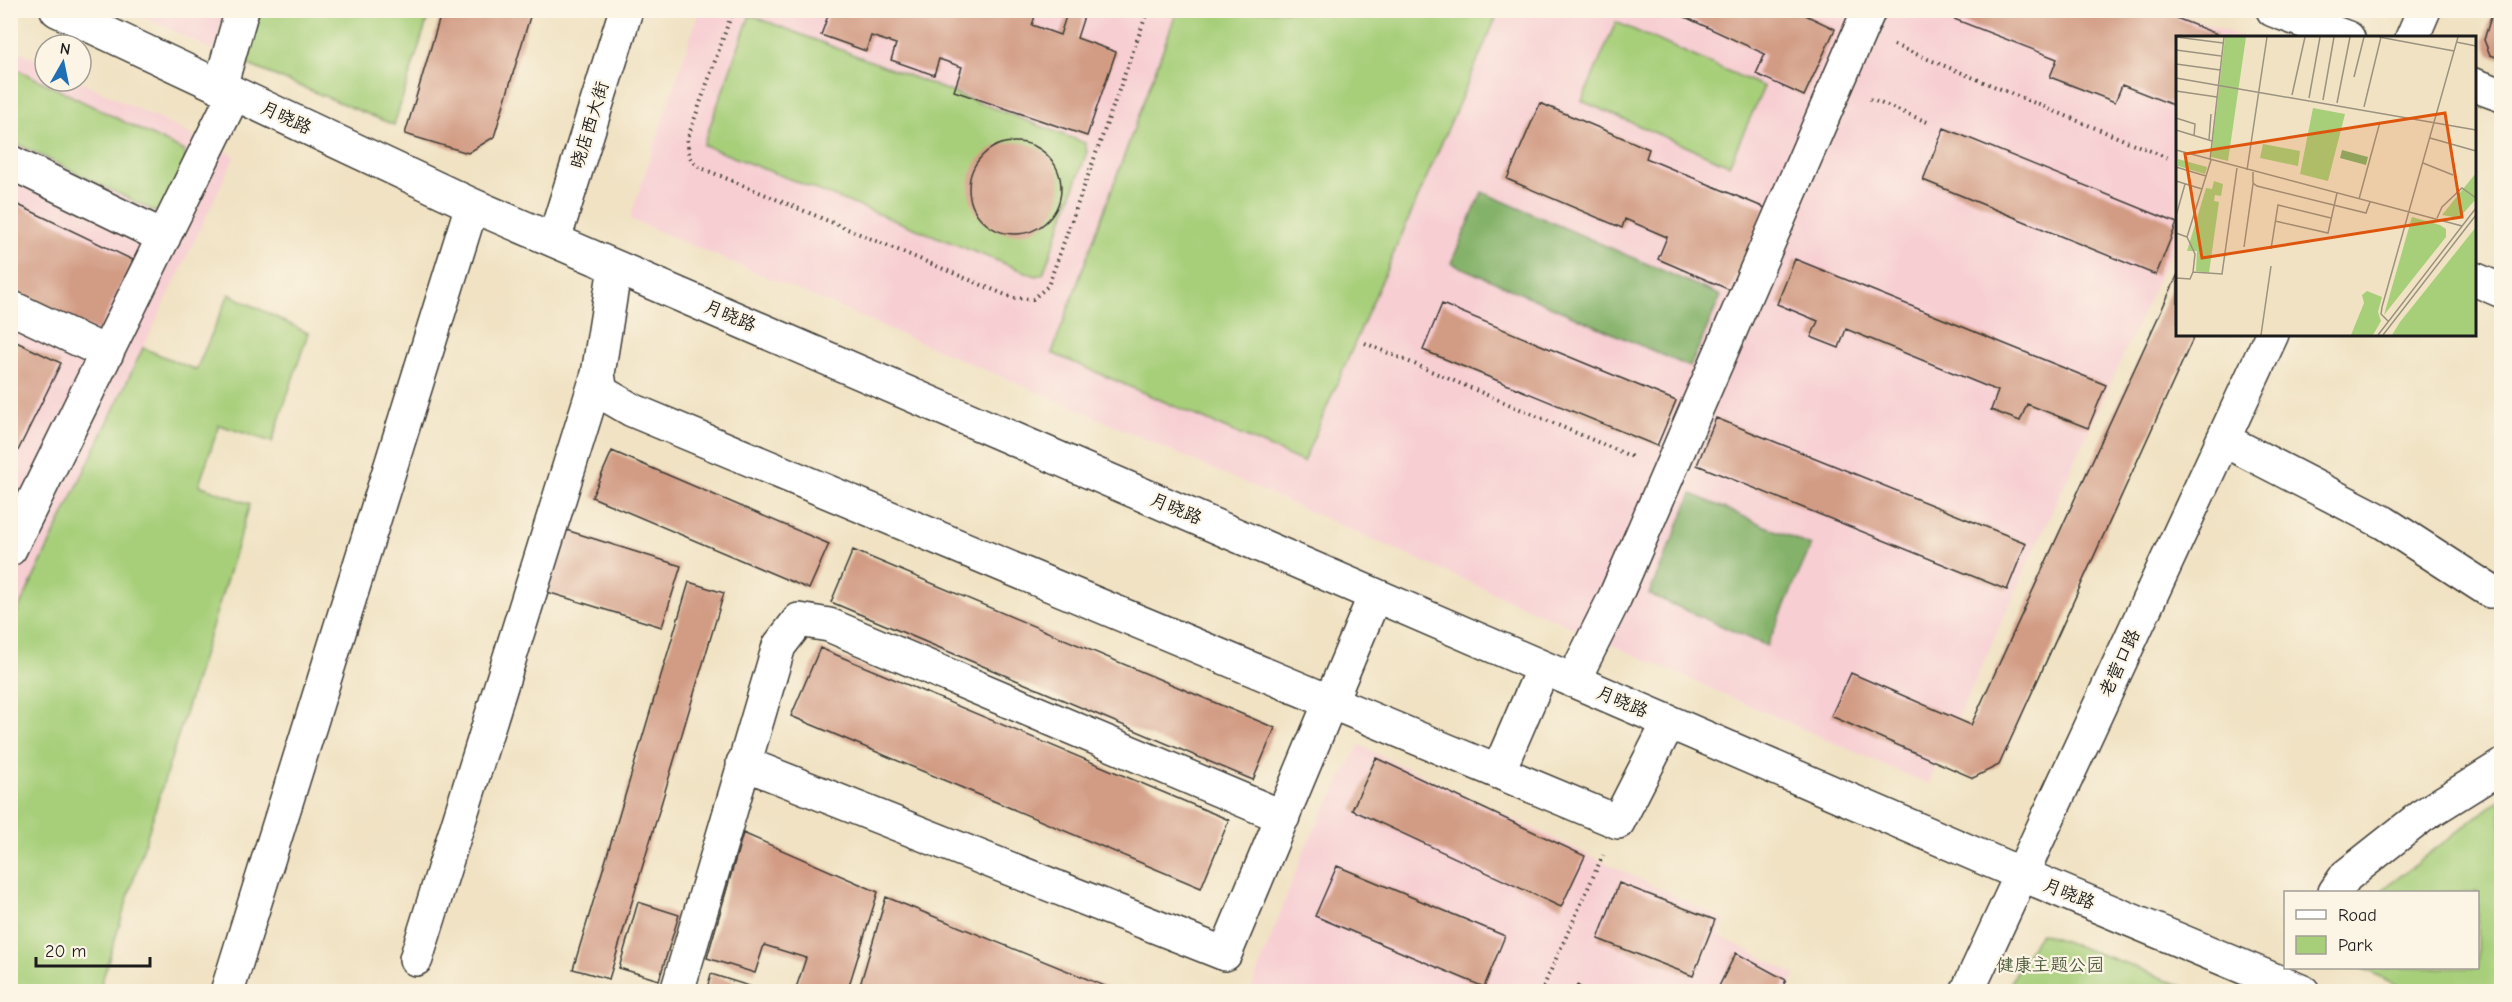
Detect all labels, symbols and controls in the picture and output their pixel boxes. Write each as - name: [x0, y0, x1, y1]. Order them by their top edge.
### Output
- north arrow: [33, 33, 93, 93]
- inset map: [2176, 36, 2476, 336]
- text: N: [59, 39, 72, 59]
- street label: 晓店西大街: [567, 79, 613, 171]
- street label: 月晓路: [257, 97, 315, 139]
- street label: 月晓路: [701, 296, 759, 336]
- street label: 月晓路: [1147, 489, 1205, 529]
- street label: 老营口路: [2095, 626, 2145, 700]
- street label: 月晓路: [1593, 682, 1651, 722]
- street label: 月晓路: [2040, 874, 2098, 914]
- legend: [2284, 891, 2479, 969]
- text: Road: [2338, 905, 2377, 926]
- scale bar: [36, 930, 150, 968]
- text: Park: [2338, 935, 2373, 956]
- text: 20 m: [45, 941, 86, 962]
- park label: 健康主题公园: [1996, 955, 2104, 976]

